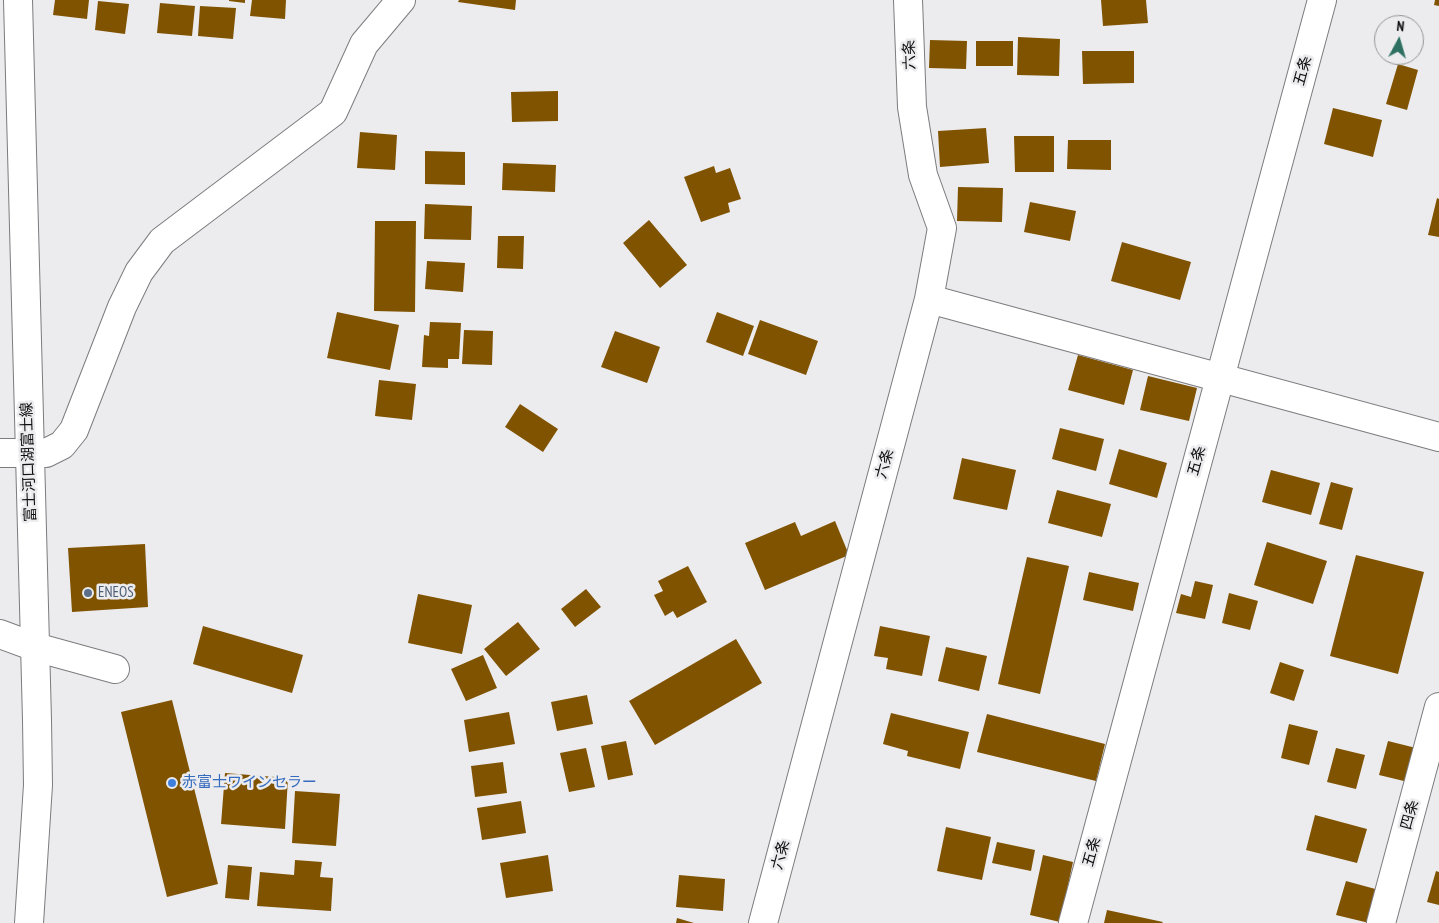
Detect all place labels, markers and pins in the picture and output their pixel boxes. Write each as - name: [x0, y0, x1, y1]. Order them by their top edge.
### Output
- place label: ENEOS: [98, 584, 134, 602]
- marker: ENEOS: [82, 587, 94, 599]
- place label: 赤富士ワインセラー: [182, 774, 317, 792]
- marker: 赤富士ワインセラー: [166, 777, 178, 789]

